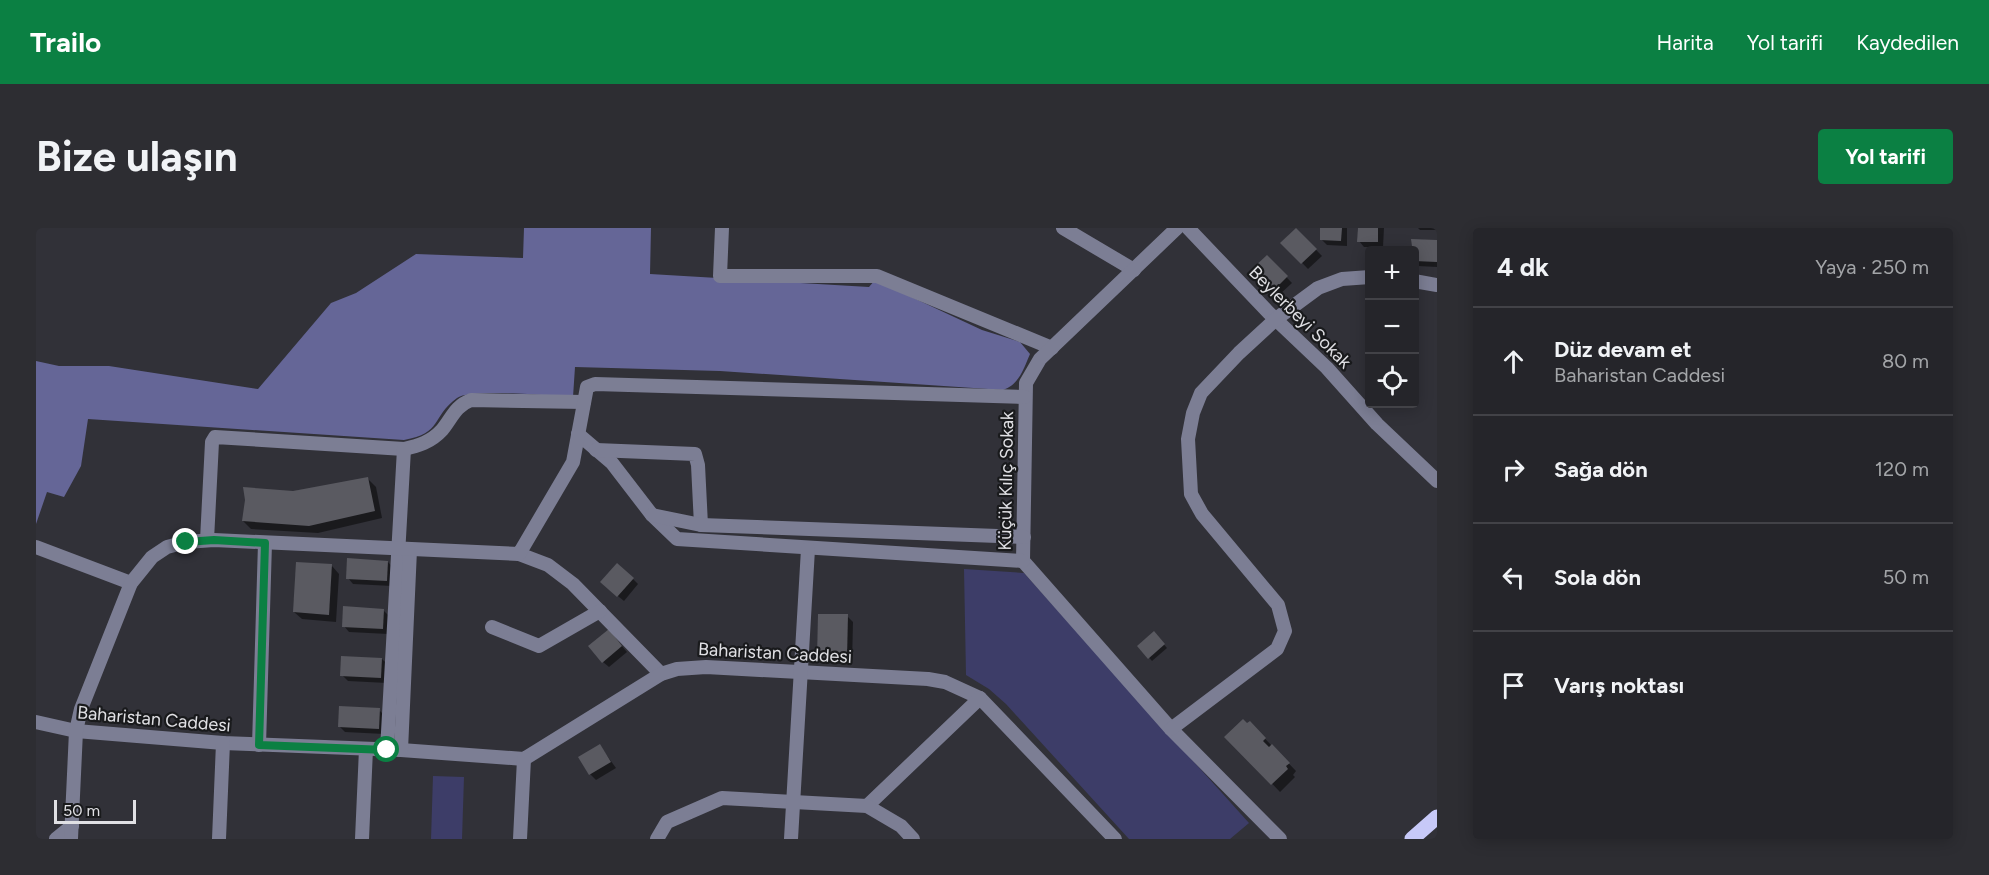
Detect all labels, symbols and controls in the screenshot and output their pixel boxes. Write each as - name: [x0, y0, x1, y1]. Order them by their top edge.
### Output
- text: Trailo: [30, 25, 101, 59]
- text: Harita: [1657, 30, 1714, 55]
- text: Yol tarifi: [1747, 30, 1823, 55]
- text: Kaydedilen: [1856, 30, 1959, 55]
- button: Yol tarifi: [1818, 129, 1953, 184]
- text: Bize ulaşın: [36, 131, 238, 182]
- map controls: [1365, 246, 1419, 408]
- button: +: [1365, 246, 1419, 300]
- text: 4 dk: [1497, 251, 1549, 283]
- text: Yaya · 250 m: [1815, 255, 1929, 279]
- street label: Beylerbeyi Sokak: [1244, 261, 1356, 373]
- button: −: [1365, 300, 1419, 354]
- text: Düz devam et: [1554, 336, 1691, 363]
- icon: ahead: [1497, 345, 1530, 378]
- text: 80 m: [1882, 349, 1929, 373]
- button: locate: [1365, 354, 1419, 408]
- text: Baharistan Caddesi: [1554, 363, 1725, 387]
- street label: Küçük Kılıç Sokak: [994, 411, 1018, 551]
- icon: right: [1497, 453, 1530, 486]
- text: Sağa dön: [1554, 456, 1648, 483]
- text: 120 m: [1875, 457, 1929, 481]
- route end: [172, 528, 198, 554]
- icon: left: [1497, 561, 1530, 594]
- text: Sola dön: [1554, 564, 1641, 591]
- text: 50 m: [1883, 565, 1929, 589]
- street label: Baharistan Caddesi: [697, 638, 853, 668]
- icon: arrive: [1497, 669, 1530, 702]
- text: Varış noktası: [1554, 672, 1684, 699]
- street label: Baharistan Caddesi: [76, 701, 232, 737]
- route start: [373, 736, 399, 762]
- scale bar: [54, 797, 136, 824]
- text: 50 m: [63, 801, 100, 820]

